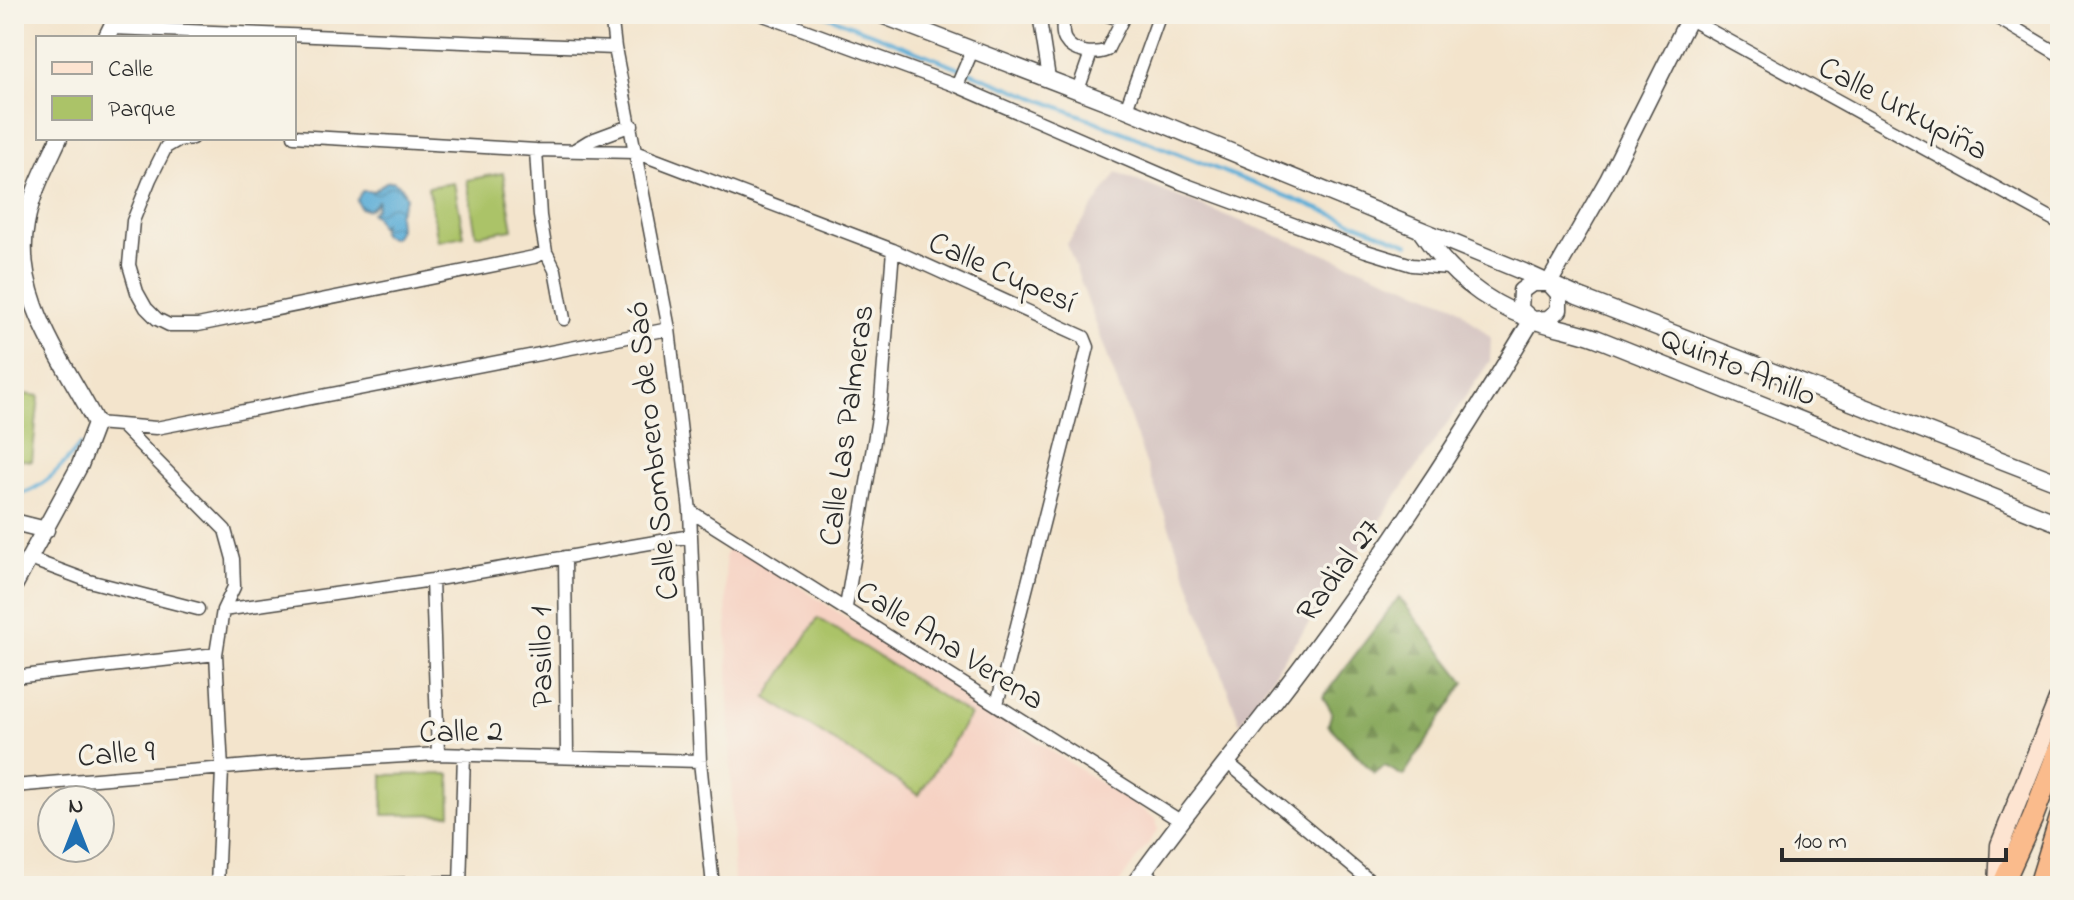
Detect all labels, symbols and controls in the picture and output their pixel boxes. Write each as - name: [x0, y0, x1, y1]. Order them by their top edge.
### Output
- legend: [36, 36, 296, 140]
- street label: Calle Urkupiña: [1809, 46, 1996, 175]
- text: Calle: [108, 53, 153, 88]
- text: Parque: [108, 93, 175, 128]
- street label: Calle Cupesí: [920, 221, 1083, 328]
- street label: Calle Sombrero de Saó: [615, 299, 694, 602]
- street label: Calle Las Palmeras: [808, 302, 889, 549]
- street label: Quinto Anillo: [1653, 316, 1823, 421]
- street label: Radial 27: [1286, 509, 1394, 633]
- street label: Calle Ana Verena: [845, 570, 1053, 724]
- street label: Pasillo 1: [519, 606, 568, 708]
- street label: Calle 2: [419, 709, 503, 758]
- street label: Calle 9: [76, 729, 157, 782]
- north arrow: [36, 784, 116, 864]
- text: N: [69, 791, 83, 823]
- scale bar: [1782, 812, 2006, 862]
- text: 100 m: [1794, 825, 1847, 860]

